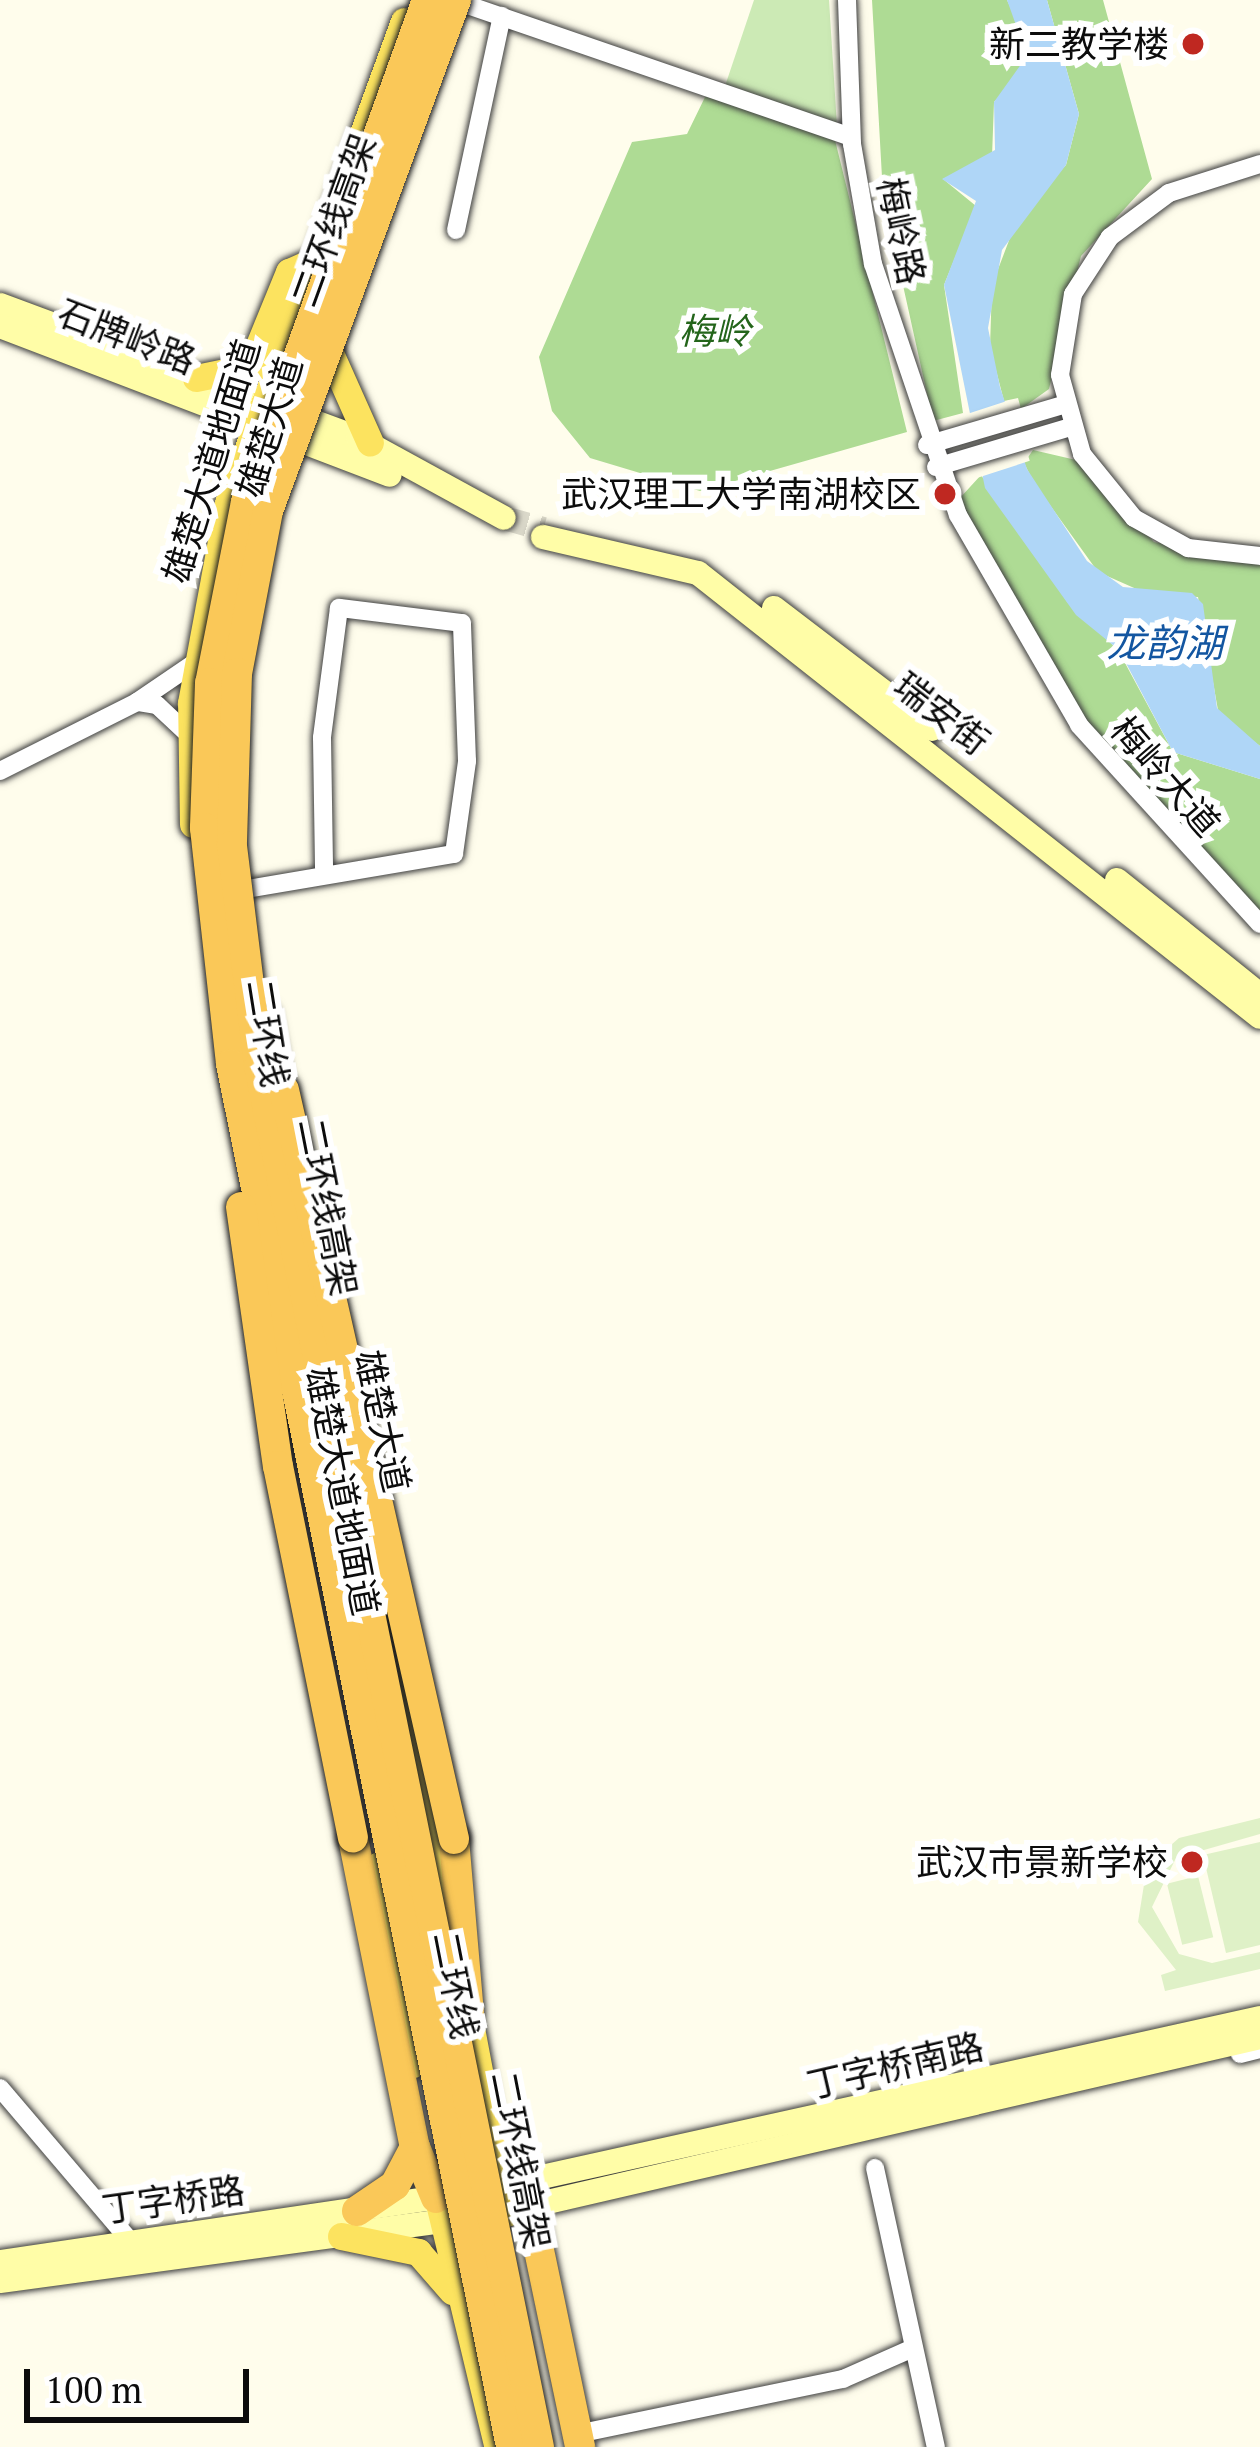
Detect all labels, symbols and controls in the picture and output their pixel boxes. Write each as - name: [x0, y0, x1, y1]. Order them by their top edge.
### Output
- place label: 新二教学楼: [989, 22, 1169, 66]
- marker: 新二教学楼: [1180, 31, 1206, 57]
- street label: 二环线高架: [282, 128, 384, 312]
- street label: 梅岭路: [870, 174, 934, 288]
- street label: 石牌岭路: [52, 290, 202, 382]
- park label: 梅岭: [679, 309, 751, 353]
- street label: 雄楚大道地面道: [154, 334, 268, 588]
- street label: 雄楚大道: [227, 352, 311, 502]
- place label: 武汉理工大学南湖校区: [561, 472, 921, 516]
- marker: 武汉理工大学南湖校区: [932, 481, 958, 507]
- water label: 龙韵湖: [1107, 619, 1223, 665]
- street label: 瑞安街: [886, 663, 998, 763]
- street label: 梅岭大道: [1102, 707, 1230, 845]
- street label: 二环线: [238, 976, 298, 1090]
- street label: 二环线高架: [290, 1115, 366, 1299]
- street label: 雄楚大道: [347, 1346, 419, 1496]
- street label: 雄楚大道地面道: [298, 1363, 388, 1619]
- place label: 武汉市景新学校: [916, 1840, 1168, 1884]
- marker: 武汉市景新学校: [1179, 1849, 1205, 1875]
- street label: 二环线: [424, 1928, 488, 2042]
- street label: 丁字桥南路: [802, 2024, 988, 2106]
- street label: 二环线高架: [483, 2068, 559, 2252]
- street label: 丁字桥路: [99, 2168, 247, 2230]
- scale bar: [30, 2345, 255, 2419]
- text: 100 m: [45, 2366, 142, 2413]

